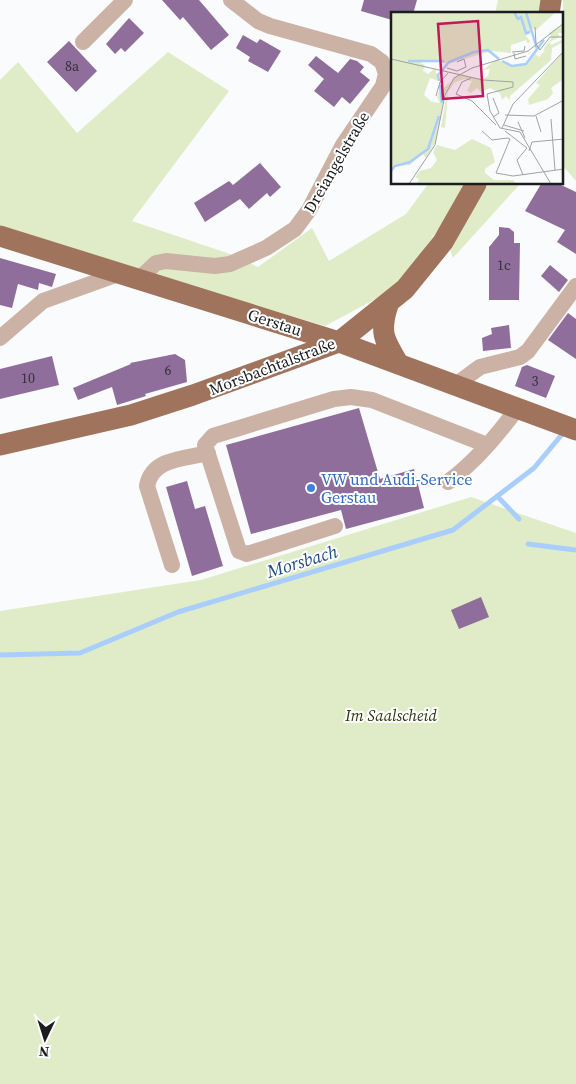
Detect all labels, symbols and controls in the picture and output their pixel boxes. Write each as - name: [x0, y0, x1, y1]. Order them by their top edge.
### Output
- inset map: [391, 12, 564, 185]
- house number: 8a: [65, 56, 80, 76]
- street label: Dreiangelstraße: [298, 107, 374, 217]
- house number: 1c: [497, 255, 511, 275]
- street label: Gerstau: [245, 303, 305, 341]
- street label: Morsbachtalstraße: [206, 332, 338, 400]
- house number: 6: [165, 360, 172, 380]
- house number: 10: [21, 368, 35, 388]
- house number: 3: [532, 371, 539, 391]
- place label: VW und Audi-Service Gerstau: [321, 468, 473, 508]
- marker: VW und Audi-Service Gerstau: [305, 482, 317, 494]
- water label: Morsbach: [262, 538, 341, 584]
- park label: Im Saalscheid: [344, 704, 437, 726]
- north arrow: [20, 1014, 70, 1064]
- text: N: [38, 1042, 50, 1062]

